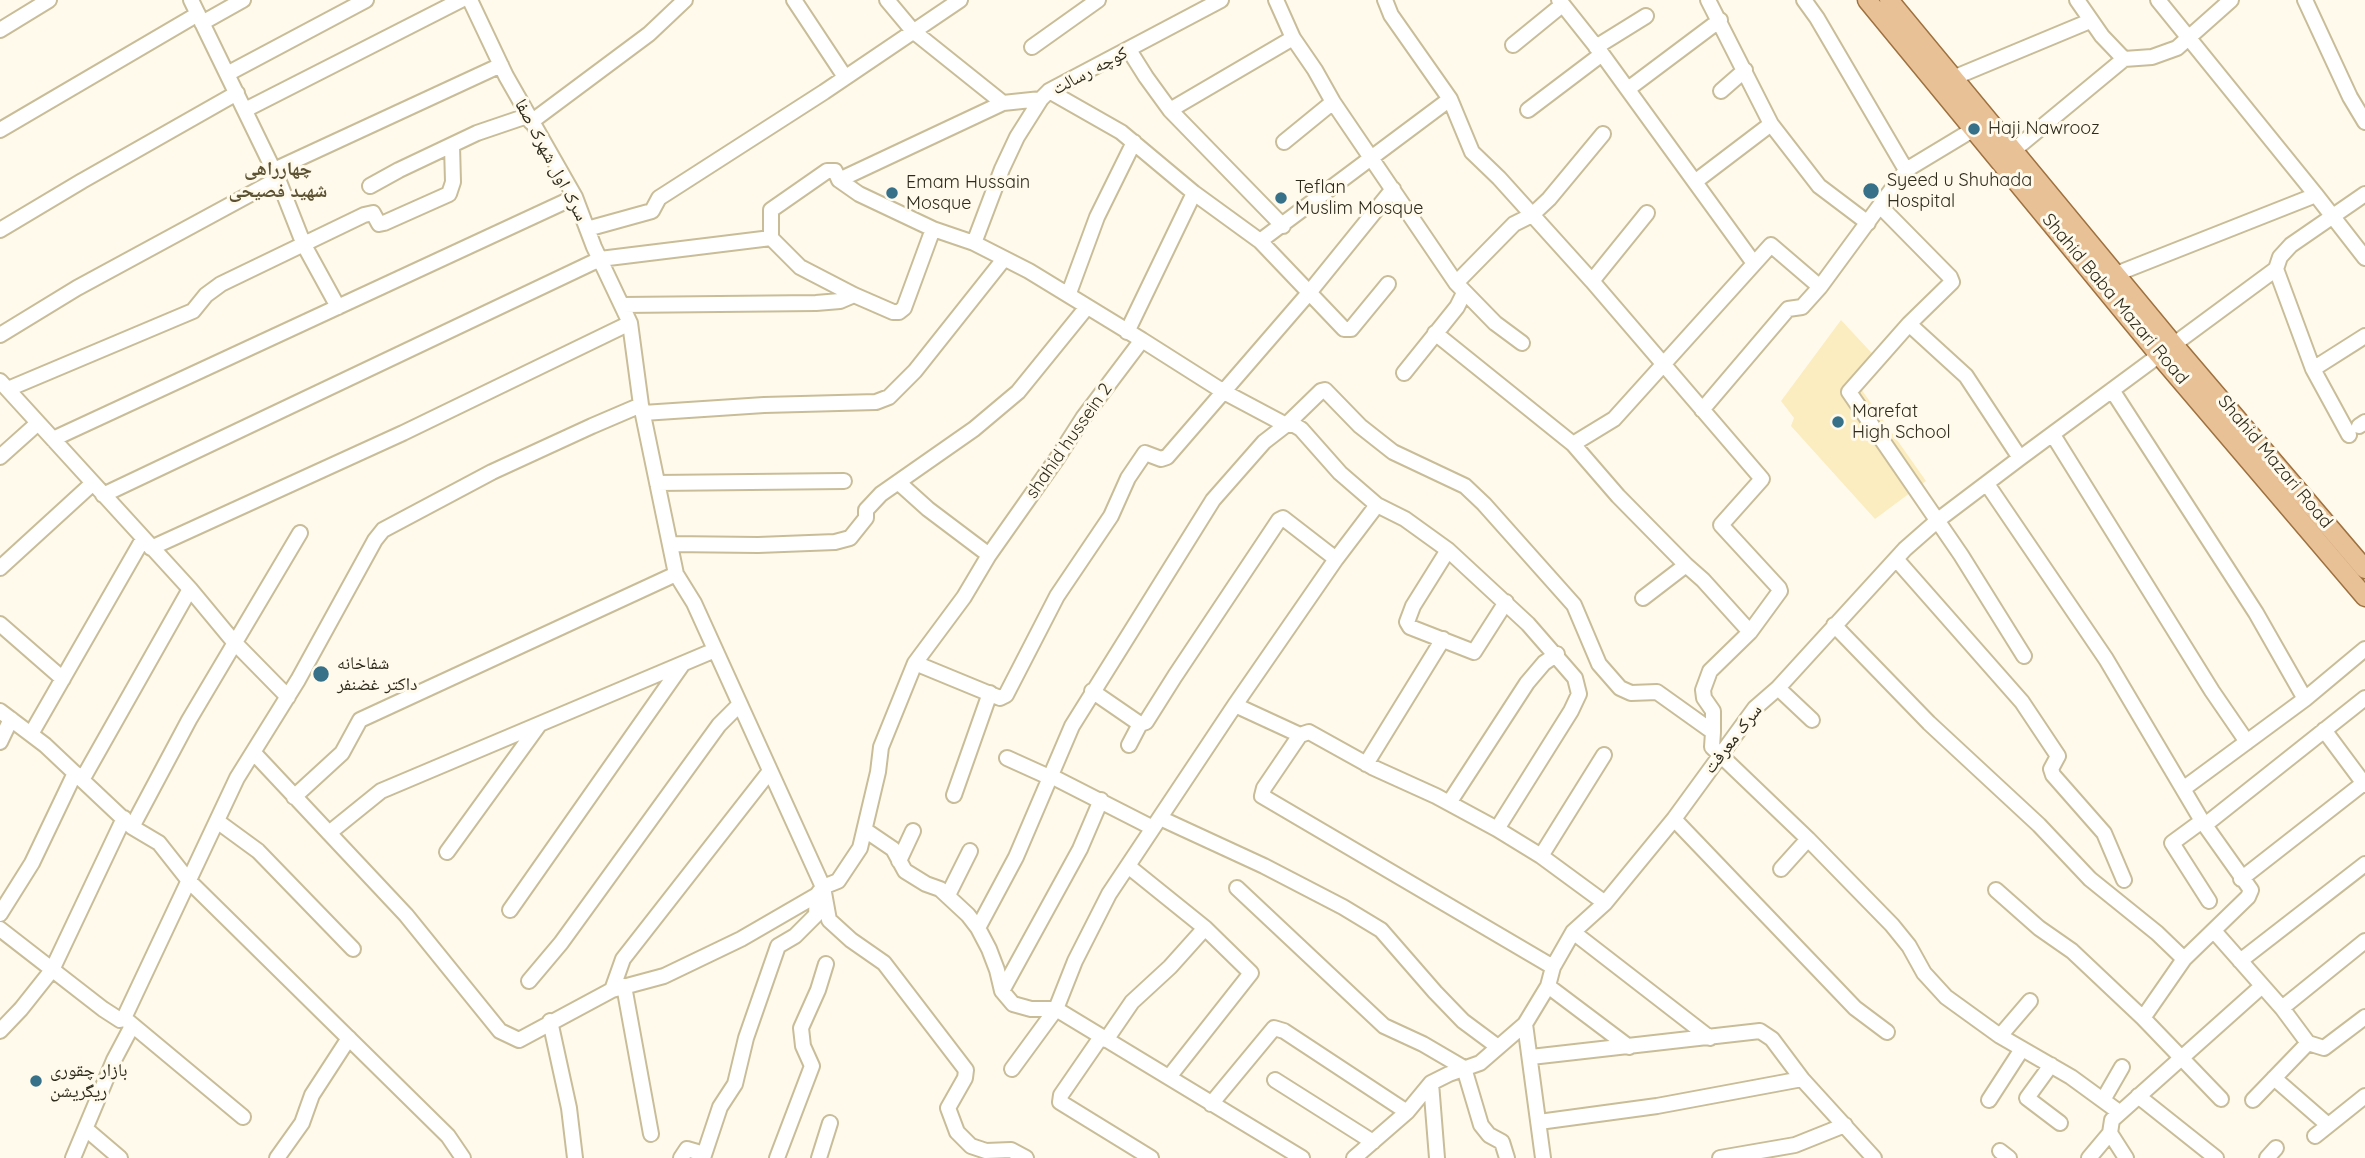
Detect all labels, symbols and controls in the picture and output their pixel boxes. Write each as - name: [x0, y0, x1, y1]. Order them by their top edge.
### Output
- street label: کوچه رسالت: [1049, 42, 1131, 100]
- street label: سرک اول شهرک صفا: [510, 95, 592, 225]
- place label: Haji Nawrooz: [1988, 118, 2100, 140]
- marker: Haji Nawrooz: [1966, 121, 1982, 137]
- district label: چهارراهی شهید فصیحی: [229, 158, 327, 202]
- place label: Syeed u Shuhada Hospital: [1887, 170, 2032, 212]
- place label: Emam Hussain Mosque: [906, 172, 1030, 214]
- place label: Teflan Muslim Mosque: [1295, 177, 1423, 220]
- marker: Syeed u Shuhada Hospital: [1861, 181, 1881, 201]
- marker: Emam Hussain Mosque: [884, 185, 900, 201]
- marker: Teflan Muslim Mosque: [1273, 190, 1289, 206]
- street label: Shahid Baba Mazari Road: [2037, 209, 2193, 389]
- street label: shahid hussein 2: [1021, 379, 1117, 503]
- street label: Shahid Mazari Road: [2213, 391, 2337, 533]
- place label: Marefat High School: [1852, 401, 1951, 444]
- marker: Marefat High School: [1830, 414, 1846, 430]
- place label: شفاخانه داکتر غضنفر: [337, 653, 417, 696]
- marker: شفاخانه داکتر غضنفر: [311, 664, 331, 684]
- street label: سرک معرفت: [1699, 700, 1767, 778]
- place label: بازار چقوری ریگریشن: [50, 1060, 128, 1102]
- marker: بازار چقوری ریگریشن: [28, 1073, 44, 1089]

